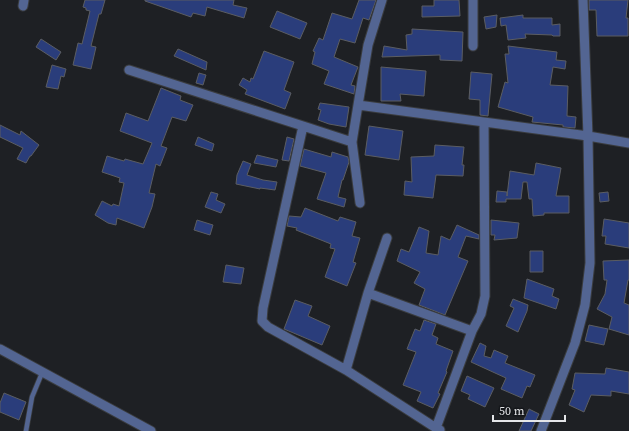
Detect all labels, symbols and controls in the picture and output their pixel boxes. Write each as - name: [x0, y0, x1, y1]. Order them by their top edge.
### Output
- scale bar: [493, 397, 565, 423]
- text: 50 m: [499, 403, 525, 419]

